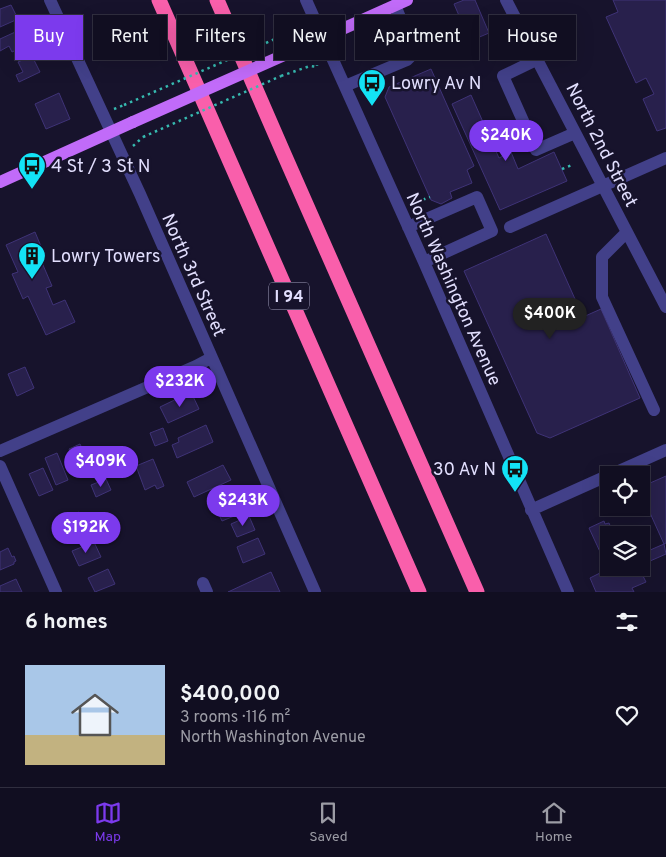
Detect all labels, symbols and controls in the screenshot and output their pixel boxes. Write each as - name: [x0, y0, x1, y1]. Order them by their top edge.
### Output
- chip: Buy: [15, 15, 83, 60]
- chip: Rent: [93, 15, 167, 60]
- chip: Filters: [177, 15, 264, 60]
- chip: New: [274, 15, 345, 60]
- chip: Apartment: [355, 15, 479, 60]
- chip: House: [489, 15, 576, 60]
- bus stop icon: Lowry Av N: [357, 68, 387, 107]
- place label: Lowry Av N: [391, 73, 482, 96]
- street label: North 2nd Street: [560, 80, 642, 212]
- pin: $240K: [471, 120, 541, 162]
- text: $240K: [480, 126, 532, 146]
- bus stop icon: 4 St / 3 St N: [17, 151, 47, 190]
- place label: 4 St / 3 St N: [51, 156, 151, 179]
- street label: North Washington Avenue: [400, 190, 506, 390]
- street label: North 3rd Street: [155, 211, 230, 341]
- building icon: Lowry Towers: [17, 241, 47, 280]
- place label: Lowry Towers: [51, 246, 161, 269]
- road number: I 94: [269, 282, 309, 310]
- pin: $400K: [515, 298, 585, 340]
- text: $400K: [524, 304, 576, 324]
- pin: $232K: [145, 366, 215, 408]
- text: $232K: [155, 372, 205, 392]
- pin: $409K: [66, 446, 136, 488]
- text: $409K: [75, 452, 127, 472]
- bus stop icon: 30 Av N: [500, 454, 530, 493]
- place label: 30 Av N: [433, 459, 496, 482]
- map controls: [600, 466, 650, 576]
- button: locate: [600, 466, 650, 516]
- pin: $243K: [208, 484, 278, 527]
- text: $243K: [218, 491, 268, 511]
- pin: $192K: [51, 512, 121, 554]
- text: $192K: [63, 518, 110, 538]
- button: layers: [600, 526, 650, 576]
- icon: filters: [613, 608, 641, 636]
- text: 6 homes: [25, 609, 108, 636]
- text: $400,000: [180, 681, 281, 708]
- icon: home: [65, 685, 125, 745]
- icon: heart: [613, 701, 641, 729]
- text: 3 rooms · 116 m²: [180, 708, 290, 728]
- text: North Washington Avenue: [180, 728, 366, 748]
- tab: Map: [94, 799, 122, 846]
- tab: Saved: [309, 799, 348, 846]
- tab: Home: [535, 799, 572, 846]

